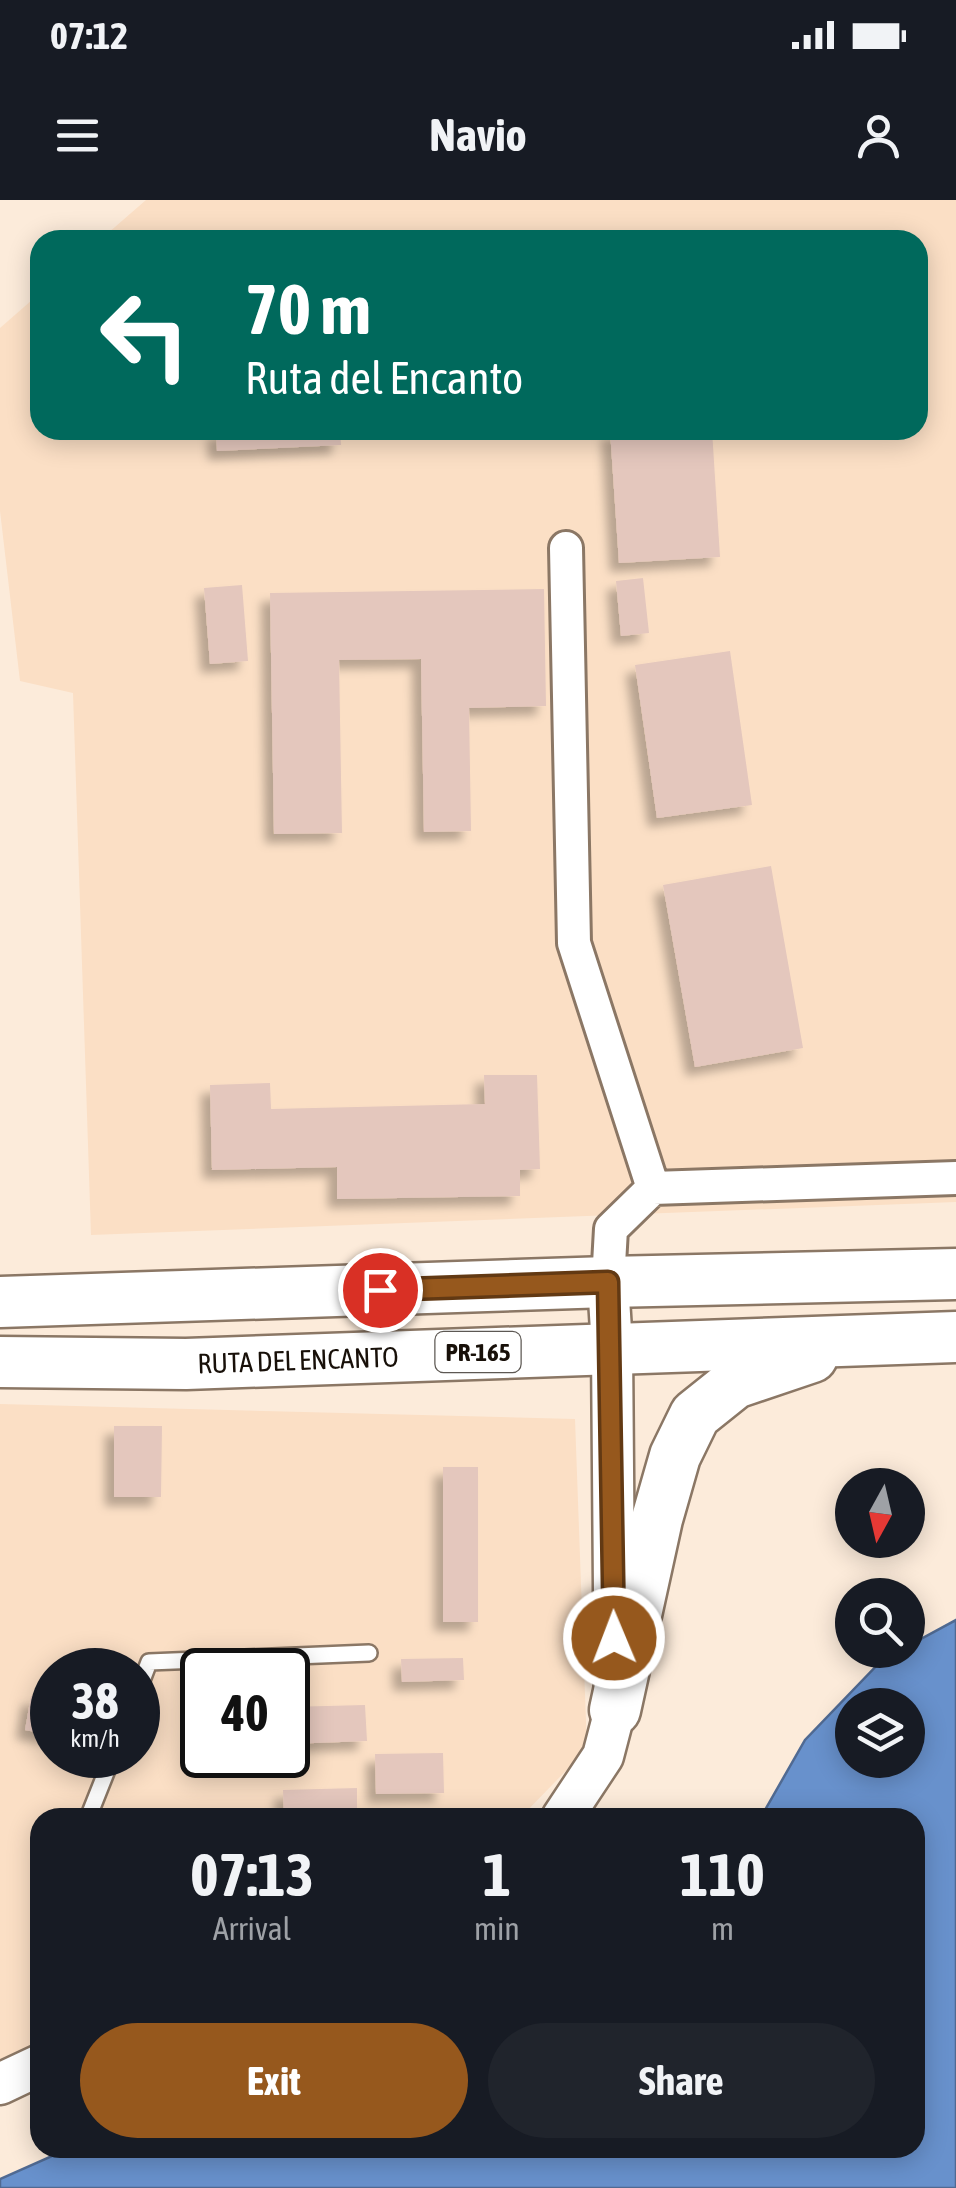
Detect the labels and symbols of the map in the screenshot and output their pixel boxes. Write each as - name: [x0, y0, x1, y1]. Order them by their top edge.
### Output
- pin: [338, 1248, 423, 1333]
- road number: PR-165: [436, 1332, 520, 1372]
- street label: RUTA DEL ENCANTO: [197, 1341, 399, 1380]
- north arrow: [835, 1468, 925, 1558]
- position arrow: [562, 1586, 666, 1690]
- speed limit sign: 40: [180, 1648, 310, 1778]

